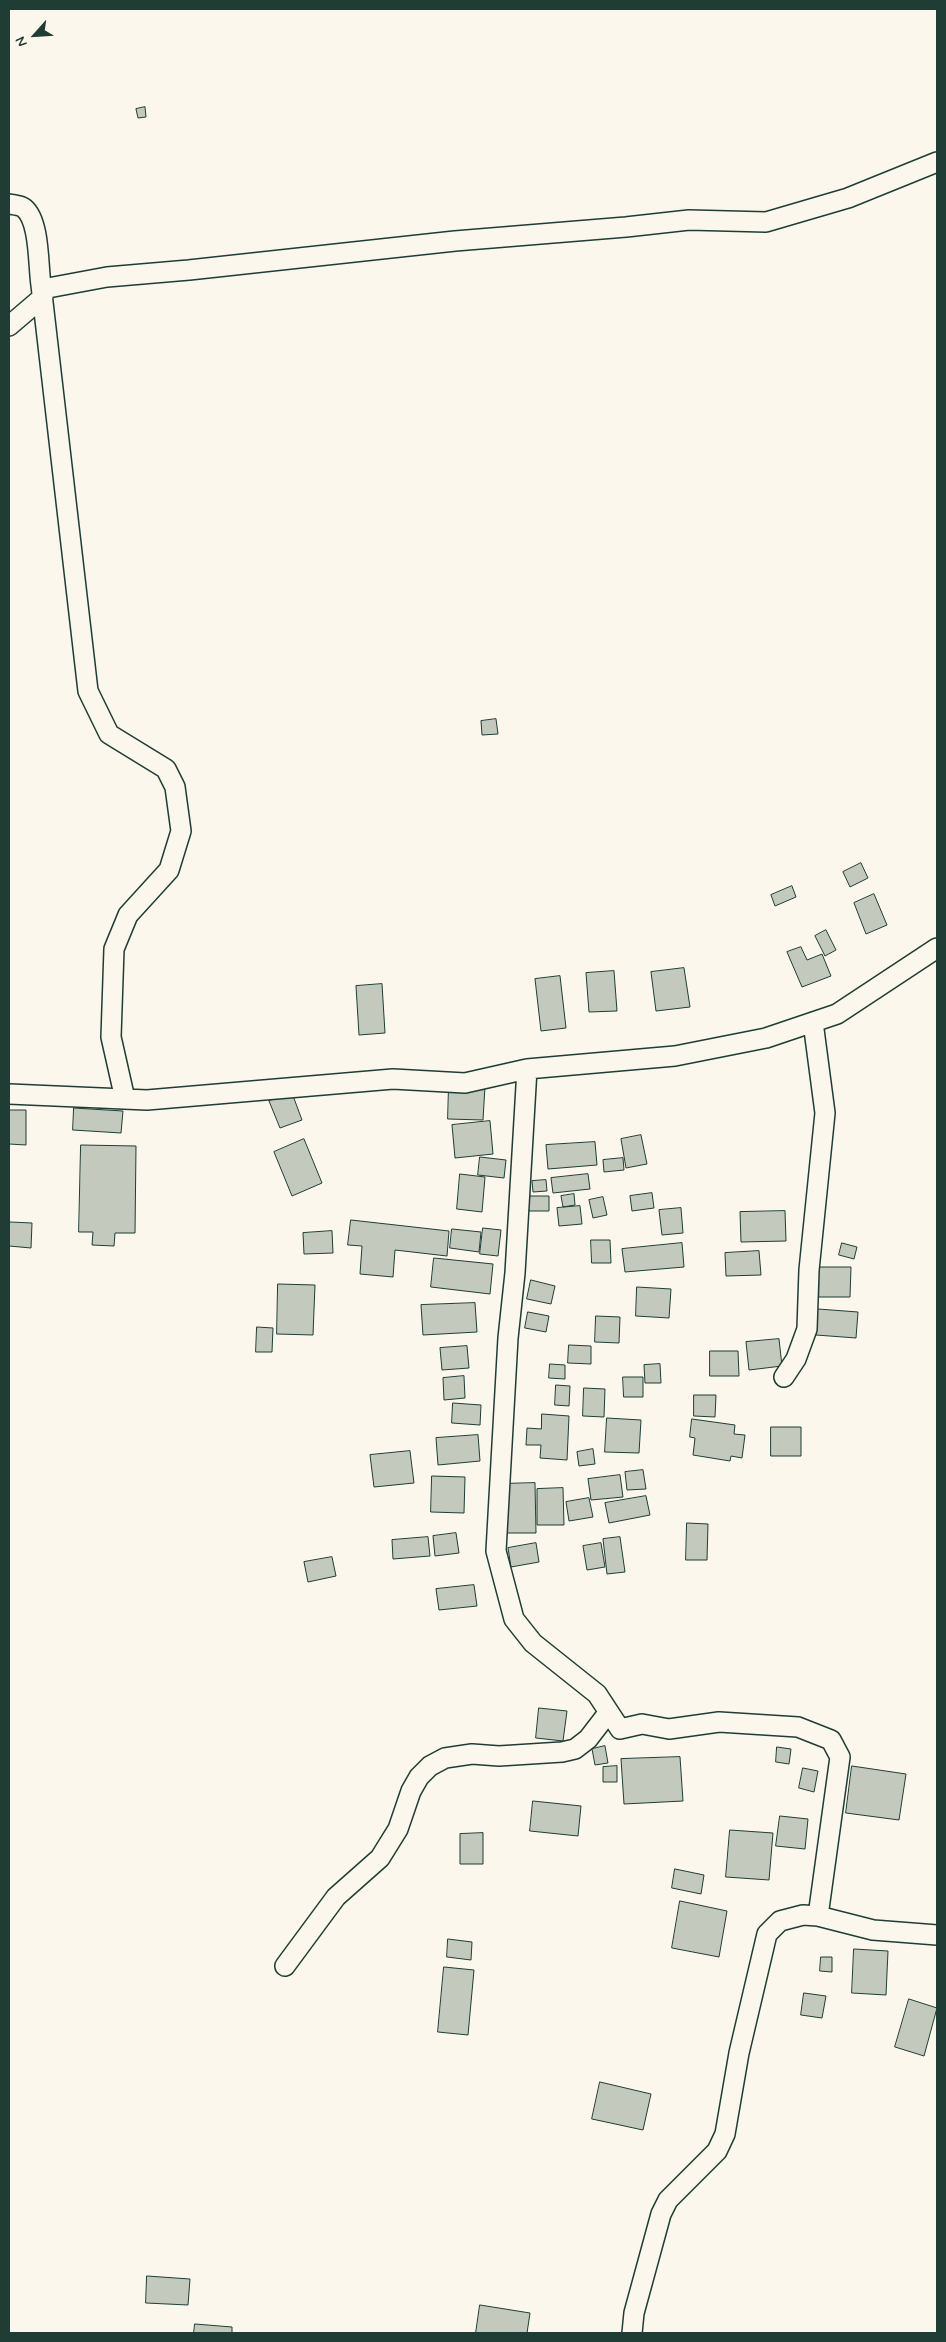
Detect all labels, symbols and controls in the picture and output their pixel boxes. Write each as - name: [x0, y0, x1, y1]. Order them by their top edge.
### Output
- north arrow: [10, 10, 60, 60]
- text: N: [11, 33, 32, 50]

